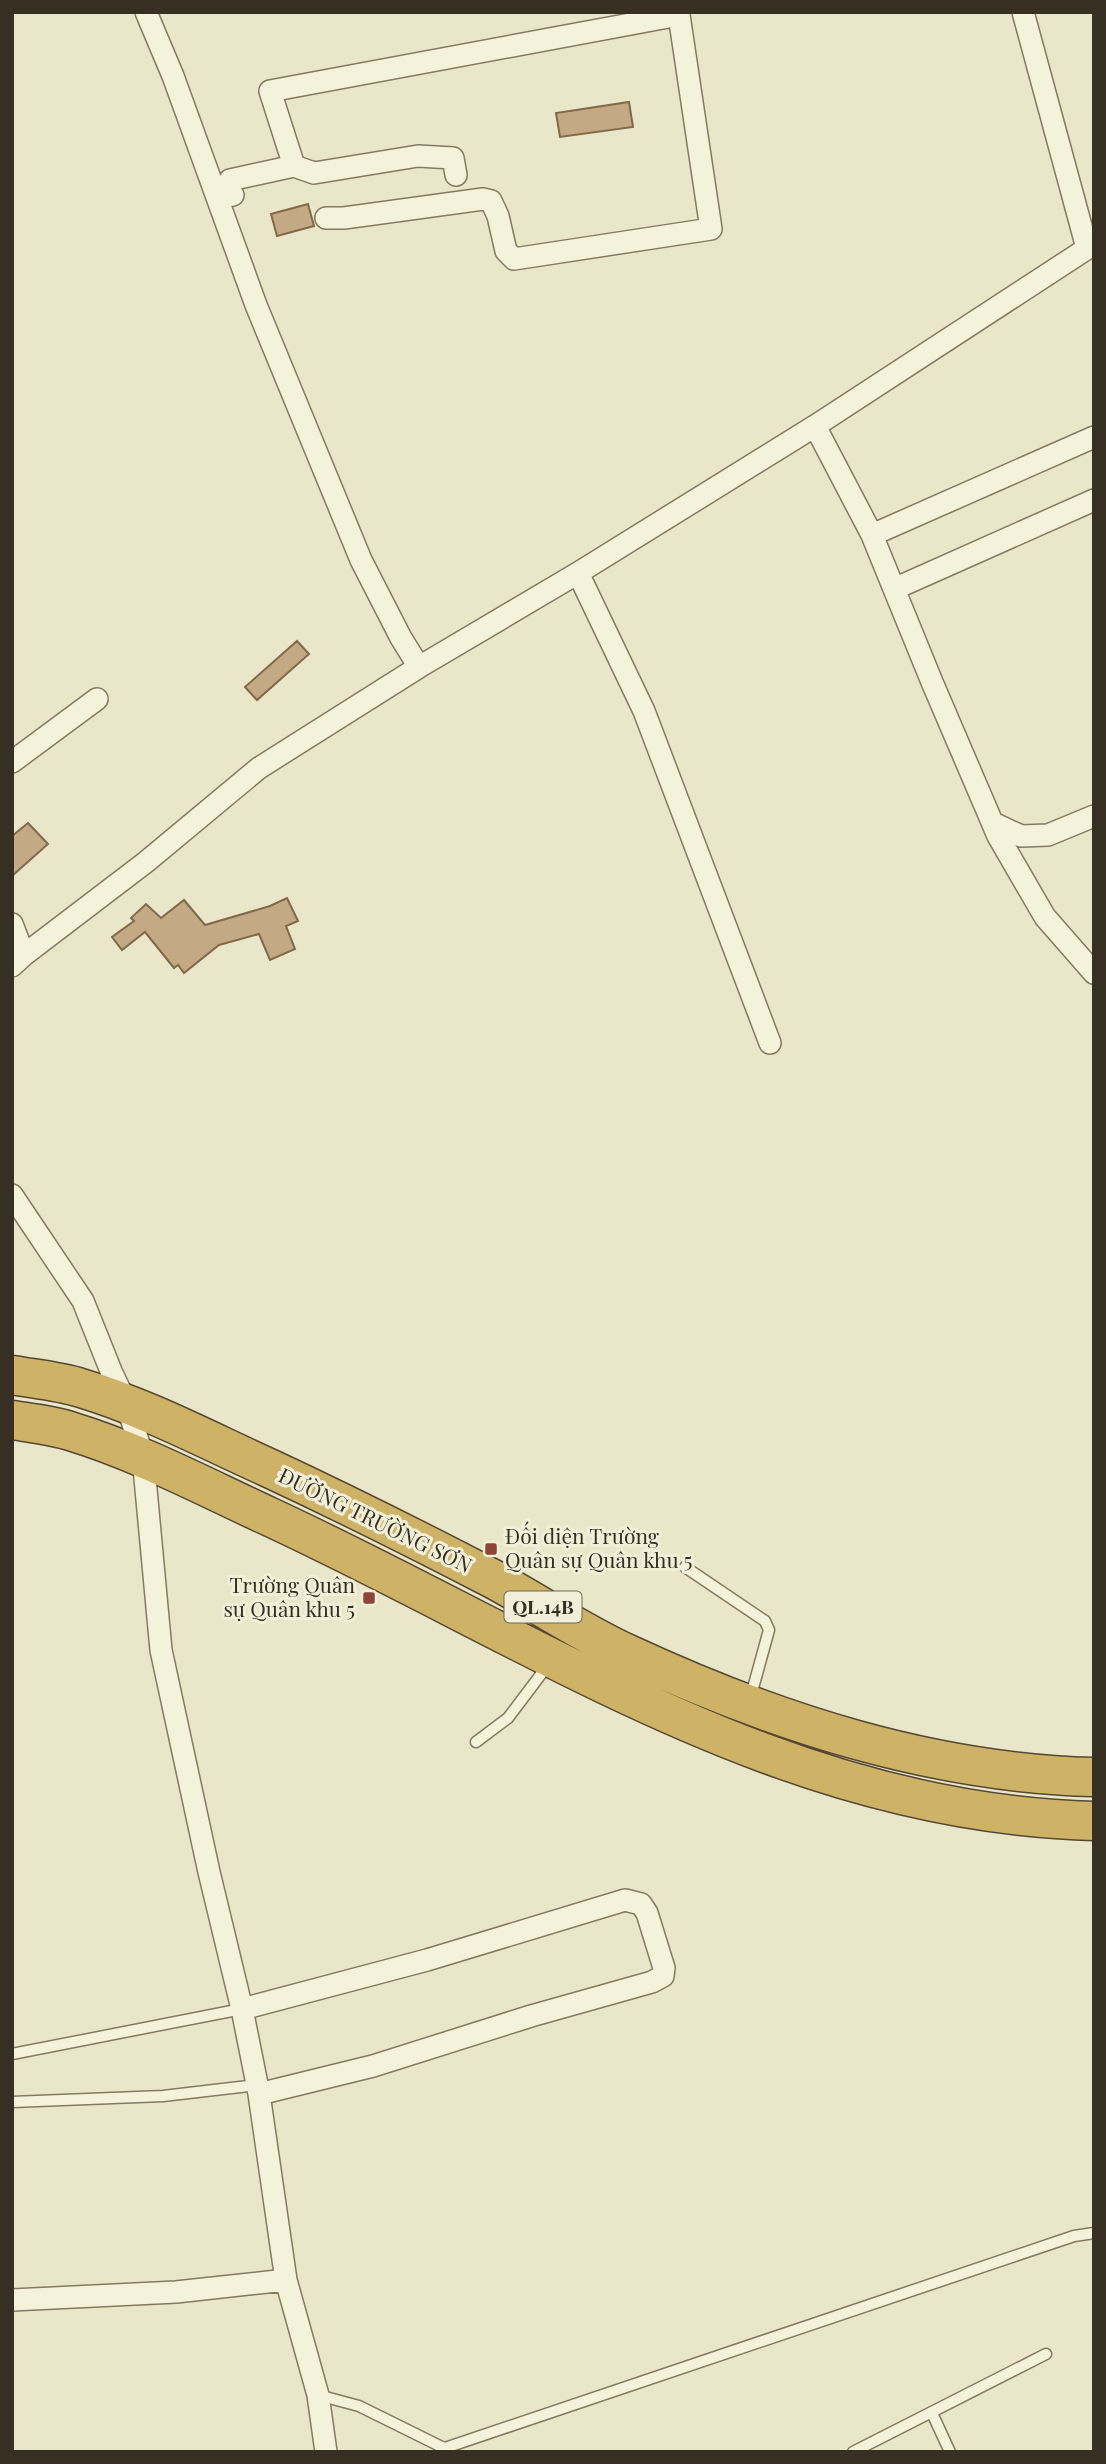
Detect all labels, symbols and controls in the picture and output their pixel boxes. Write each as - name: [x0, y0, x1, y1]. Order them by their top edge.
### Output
- street label: ĐƯỜNG TRƯỜNG SƠN: [275, 1460, 477, 1578]
- place label: Đối diện Trường Quân sự Quân khu 5: [505, 1521, 693, 1573]
- marker: Đối diện Trường Quân sự Quân khu 5: [483, 1541, 499, 1557]
- place label: Trường Quân sự Quân khu 5: [223, 1570, 355, 1622]
- marker: Trường Quân sự Quân khu 5: [361, 1590, 377, 1606]
- road number: QL.14B: [504, 1592, 582, 1623]

